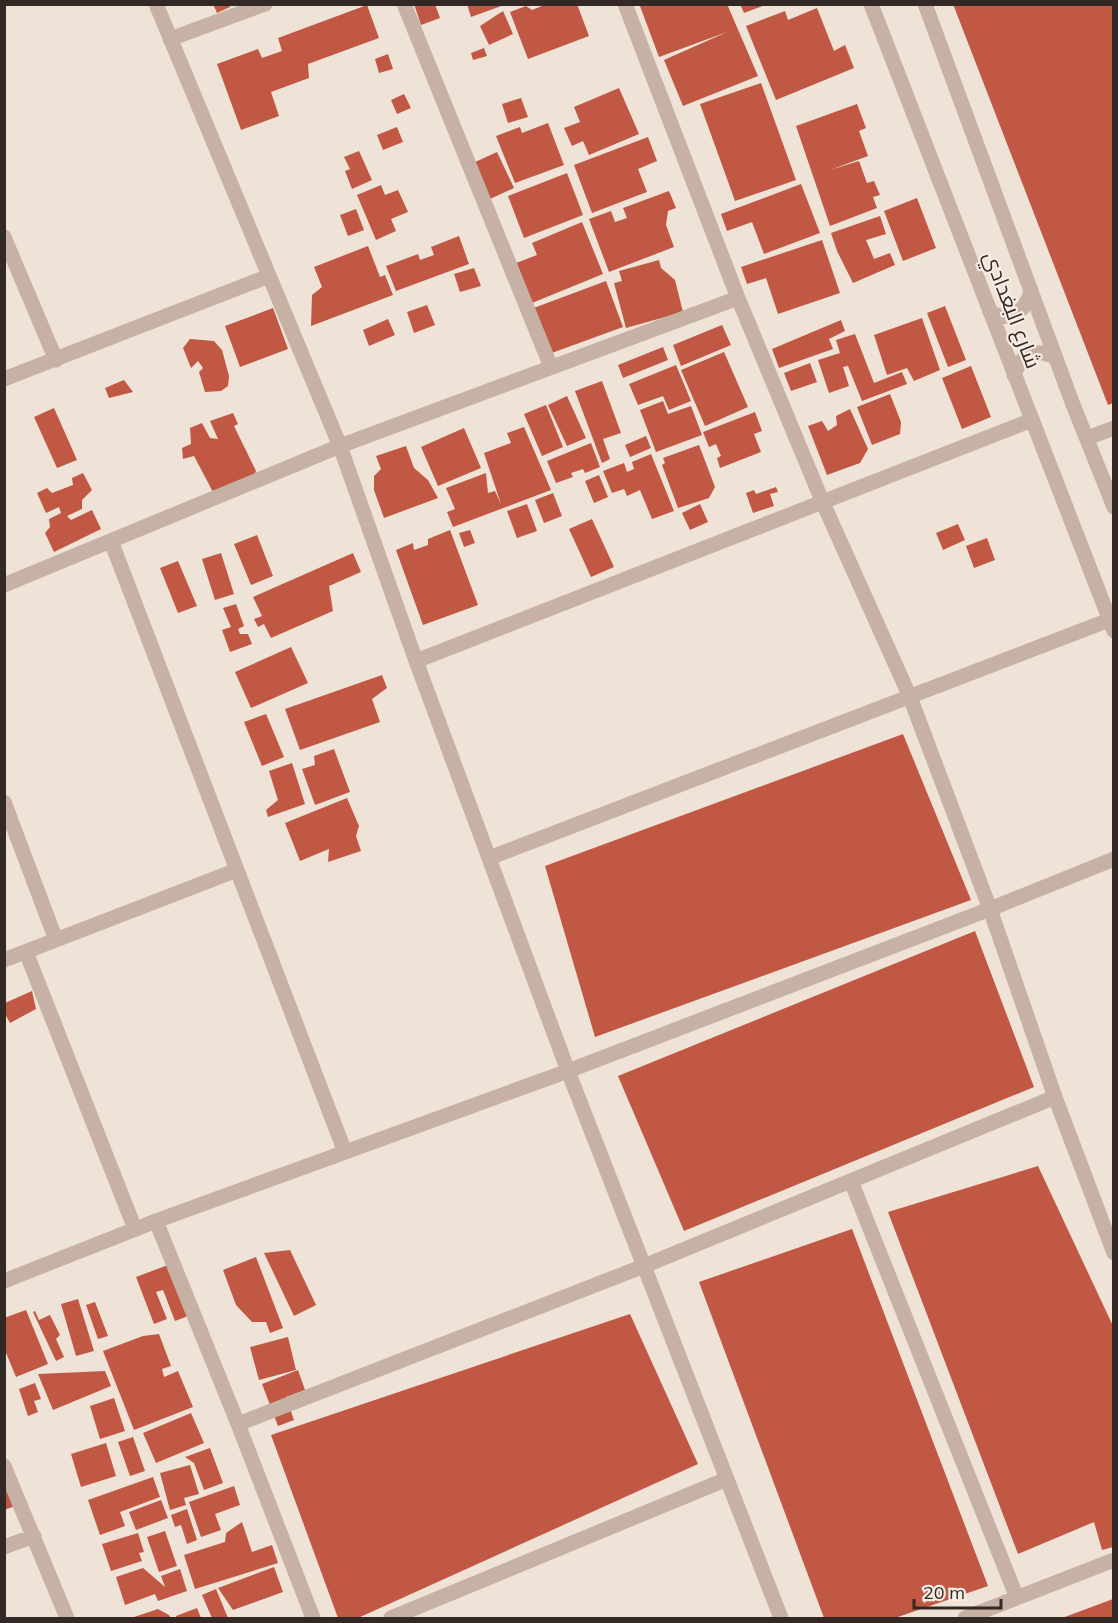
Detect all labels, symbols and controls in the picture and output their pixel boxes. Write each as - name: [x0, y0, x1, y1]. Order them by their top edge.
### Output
- street label: شارع البغدادي: [975, 248, 1047, 373]
- scale bar: [914, 1572, 1001, 1610]
- text: 20 m: [923, 1581, 965, 1604]

